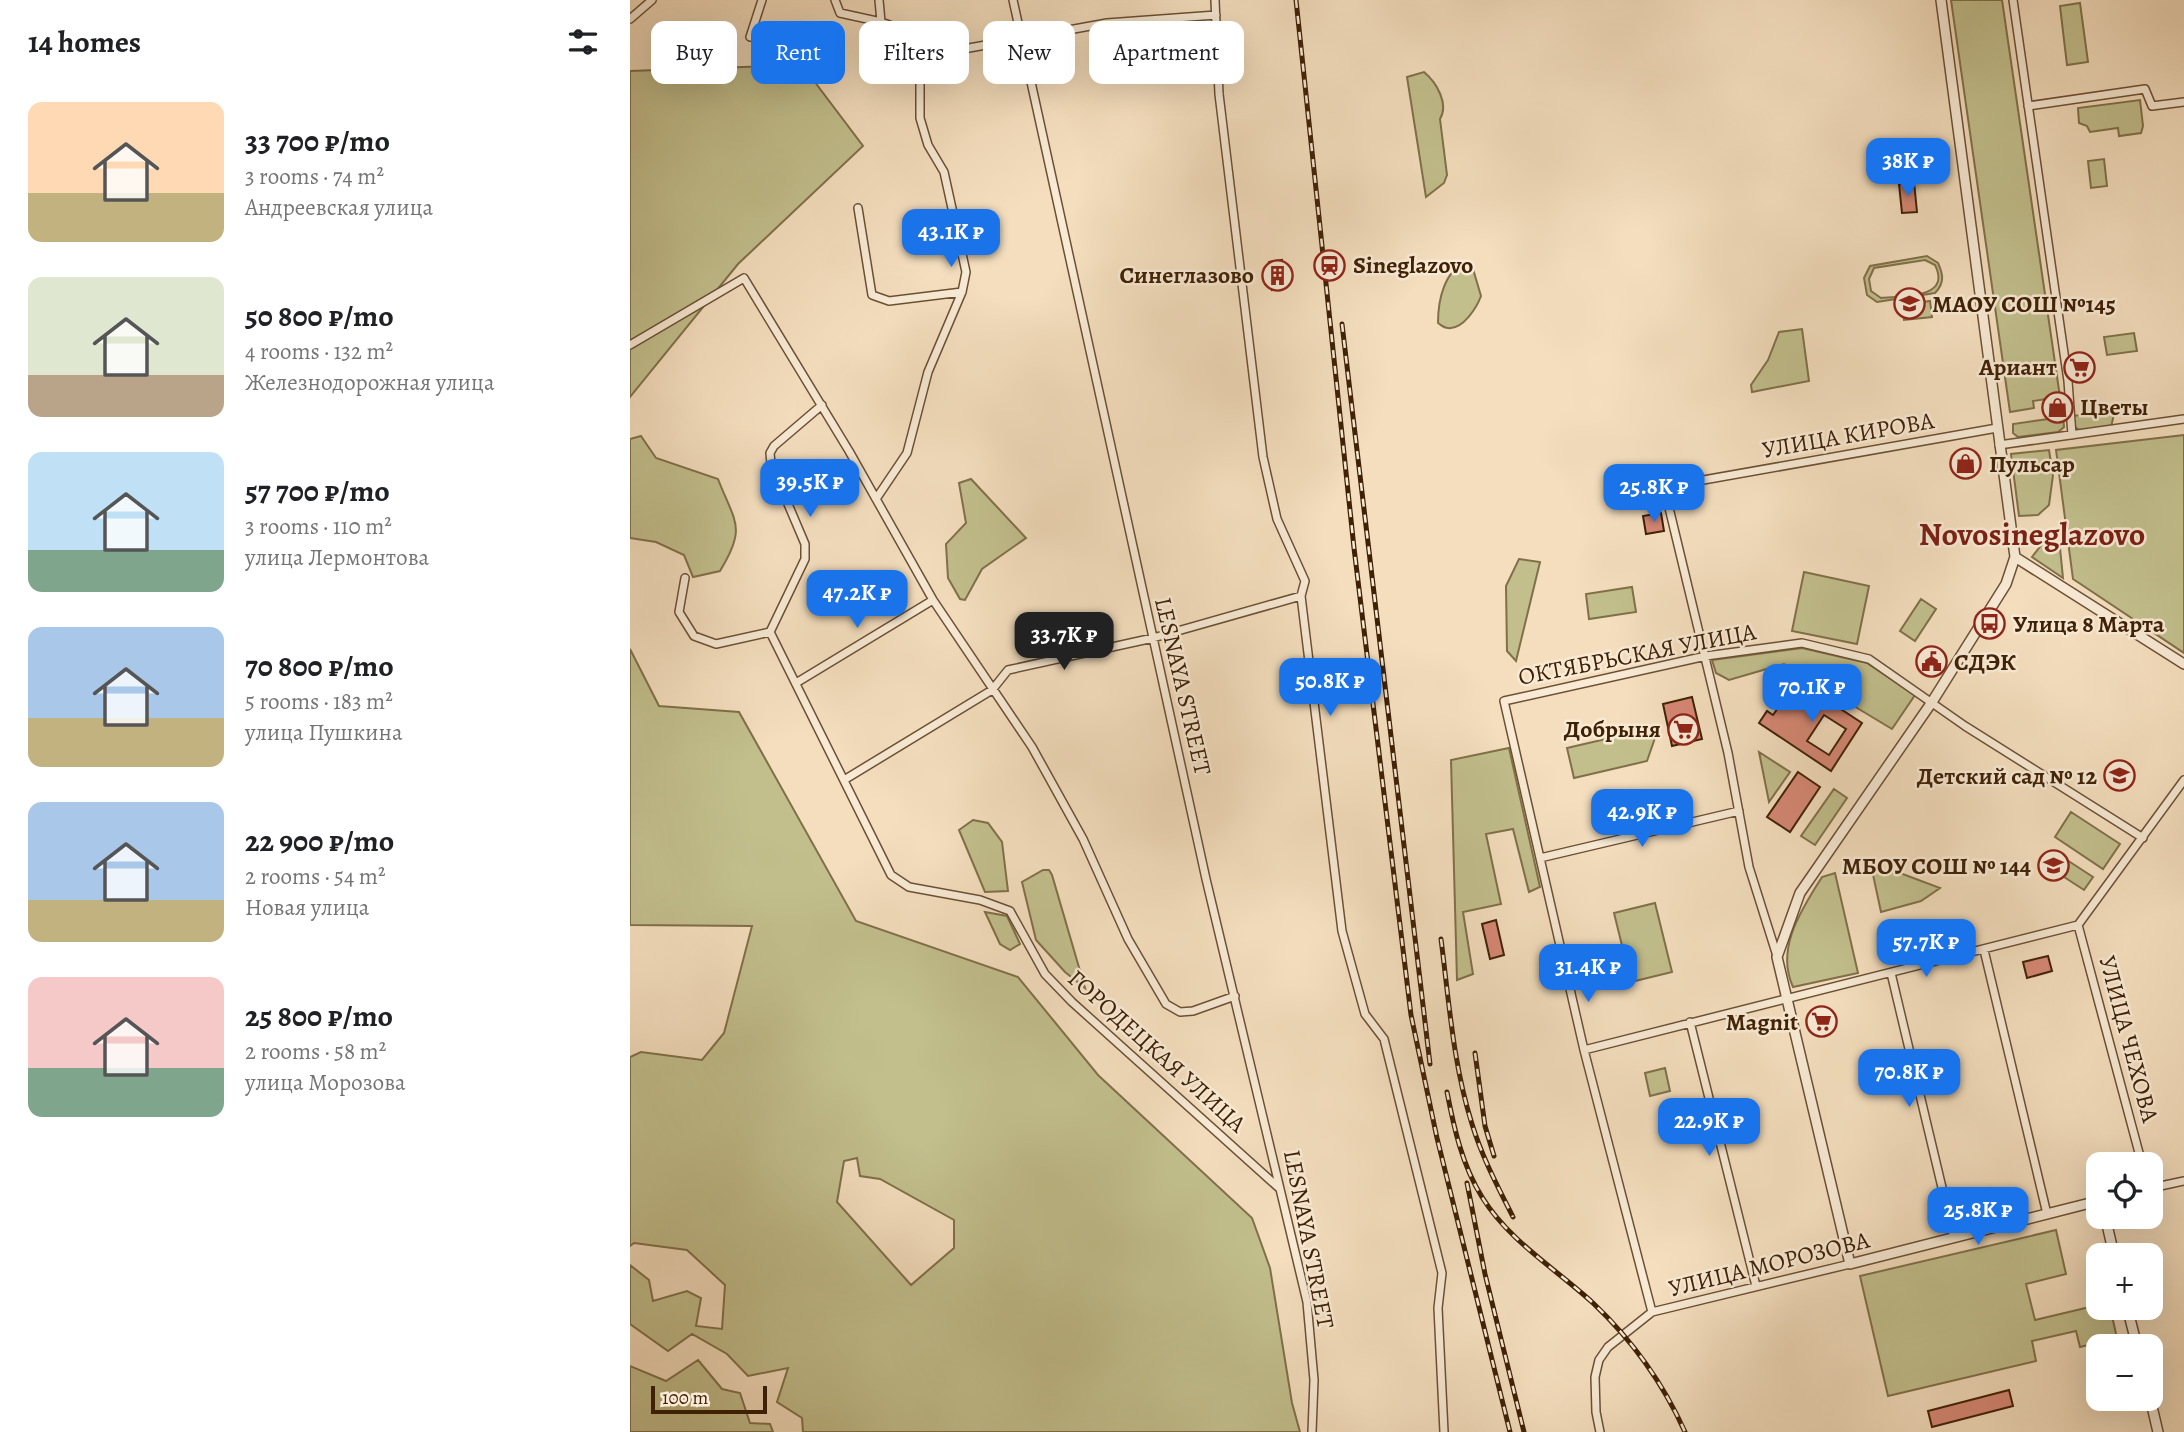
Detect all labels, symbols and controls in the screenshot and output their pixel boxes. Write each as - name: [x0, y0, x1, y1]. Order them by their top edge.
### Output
- chip: Buy: [651, 21, 737, 84]
- chip: Rent: [751, 21, 845, 84]
- chip: Filters: [859, 21, 969, 84]
- chip: New: [983, 21, 1075, 84]
- chip: Apartment: [1089, 21, 1244, 84]
- text: 14 homes: [28, 22, 141, 62]
- icon: filters: [564, 23, 602, 61]
- text: 33 700 ₽/mo: [245, 121, 390, 161]
- icon: home: [84, 130, 168, 214]
- pin: 38K ₽: [1859, 138, 1957, 198]
- text: 38K ₽: [1882, 145, 1934, 176]
- text: 3 rooms · 74 m²: [245, 161, 384, 192]
- text: Андреевская улица: [245, 192, 433, 223]
- pin: 43.1K ₽: [886, 210, 1016, 269]
- text: 43.1K ₽: [918, 216, 984, 247]
- station icon: Sineglazovo: [1313, 248, 1347, 282]
- place label: Sineglazovo: [1353, 249, 1474, 281]
- building icon: Синеглазово: [1260, 258, 1294, 292]
- place label: Синеглазово: [1119, 259, 1254, 291]
- school or university icon: МАОУ СОШ №145: [1892, 287, 1926, 321]
- place label: МАОУ СОШ №145: [1932, 288, 2116, 320]
- text: 50 800 ₽/mo: [245, 296, 394, 336]
- icon: home: [84, 305, 168, 389]
- text: 4 rooms · 132 m²: [245, 336, 393, 367]
- supermarket icon: Ариант: [2063, 350, 2097, 384]
- place label: Ариант: [1978, 351, 2057, 383]
- text: Железнодорожная улица: [245, 367, 494, 398]
- shop icon: Цветы: [2040, 390, 2074, 424]
- place label: Цветы: [2080, 391, 2148, 423]
- street label: УЛИЦА КИРОВА: [1760, 404, 1937, 466]
- shop icon: Пульсар: [1949, 447, 1983, 481]
- place label: Пульсар: [1989, 448, 2075, 480]
- pin: 39.5K ₽: [745, 460, 875, 519]
- pin: 25.8K ₽: [1589, 464, 1719, 524]
- text: 39.5K ₽: [776, 466, 844, 497]
- text: 57 700 ₽/mo: [245, 471, 390, 511]
- text: 25.8K ₽: [1619, 471, 1689, 502]
- icon: home: [84, 480, 168, 564]
- text: 3 rooms · 110 m²: [245, 511, 392, 542]
- district label: Novosineglazovo: [1919, 512, 2145, 556]
- text: улица Лермонтова: [245, 542, 429, 573]
- pin: 47.2K ₽: [792, 570, 922, 630]
- text: 47.2K ₽: [823, 577, 891, 608]
- street label: LESNAYA STREET: [1147, 594, 1219, 778]
- bus stop icon: Улица 8 Марта: [1973, 607, 2007, 641]
- place label: Улица 8 Марта: [2013, 608, 2165, 640]
- pin: 33.7K ₽: [999, 612, 1129, 672]
- street label: ОКТЯБРЬСКАЯ УЛИЦА: [1515, 615, 1760, 693]
- text: 33.7K ₽: [1031, 619, 1097, 650]
- public building icon: СДЭК: [1914, 645, 1948, 679]
- text: 70 800 ₽/mo: [245, 646, 394, 686]
- place label: СДЭК: [1954, 646, 2016, 678]
- icon: home: [84, 655, 168, 739]
- pin: 50.8K ₽: [1265, 658, 1395, 718]
- pin: 70.1K ₽: [1747, 664, 1877, 724]
- text: 50.8K ₽: [1295, 665, 1365, 696]
- text: 70.1K ₽: [1779, 671, 1845, 702]
- text: 5 rooms · 183 m²: [245, 686, 393, 717]
- supermarket icon: Добрыня: [1667, 712, 1701, 746]
- place label: Добрыня: [1564, 713, 1661, 745]
- text: улица Пушкина: [245, 717, 403, 748]
- school or university icon: Детский сад № 12: [2103, 759, 2137, 793]
- place label: Детский сад № 12: [1917, 760, 2097, 792]
- pin: 42.9K ₽: [1577, 790, 1707, 849]
- text: 42.9K ₽: [1607, 796, 1677, 827]
- text: 22 900 ₽/mo: [245, 821, 394, 861]
- icon: home: [84, 830, 168, 914]
- school or university icon: МБОУ СОШ № 144: [2037, 849, 2071, 883]
- place label: МБОУ СОШ № 144: [1842, 850, 2031, 882]
- text: 2 rooms · 54 m²: [245, 861, 386, 892]
- text: Новая улица: [245, 892, 369, 923]
- pin: 57.7K ₽: [1861, 920, 1991, 979]
- text: 57.7K ₽: [1893, 926, 1959, 957]
- pin: 31.4K ₽: [1523, 944, 1653, 1004]
- text: 31.4K ₽: [1555, 951, 1621, 982]
- street label: УЛИЦА ЧЕХОВА: [2091, 952, 2167, 1127]
- street label: ГОРОДЕЦКАЯ УЛИЦА: [1061, 962, 1254, 1140]
- text: 25 800 ₽/mo: [245, 996, 393, 1036]
- icon: home: [84, 1005, 168, 1089]
- supermarket icon: Magnit: [1804, 1005, 1838, 1039]
- place label: Magnit: [1726, 1006, 1798, 1038]
- text: 2 rooms · 58 m²: [245, 1036, 386, 1067]
- pin: 70.8K ₽: [1844, 1050, 1974, 1109]
- text: 70.8K ₽: [1874, 1056, 1944, 1087]
- text: улица Морозова: [245, 1067, 406, 1098]
- pin: 22.9K ₽: [1644, 1098, 1774, 1158]
- text: 22.9K ₽: [1674, 1105, 1744, 1136]
- street label: LESNAYA STREET: [1276, 1147, 1342, 1331]
- map controls: [2086, 1152, 2163, 1411]
- button: locate: [2086, 1152, 2163, 1229]
- pin: 25.8K ₽: [1913, 1188, 2043, 1247]
- text: 25.8K ₽: [1943, 1194, 2013, 1225]
- street label: УЛИЦА МОРОЗОВА: [1665, 1223, 1874, 1304]
- button: +: [2086, 1243, 2163, 1320]
- button: −: [2086, 1334, 2163, 1411]
- scale bar: [651, 1383, 766, 1415]
- text: 100 m: [662, 1385, 708, 1411]

